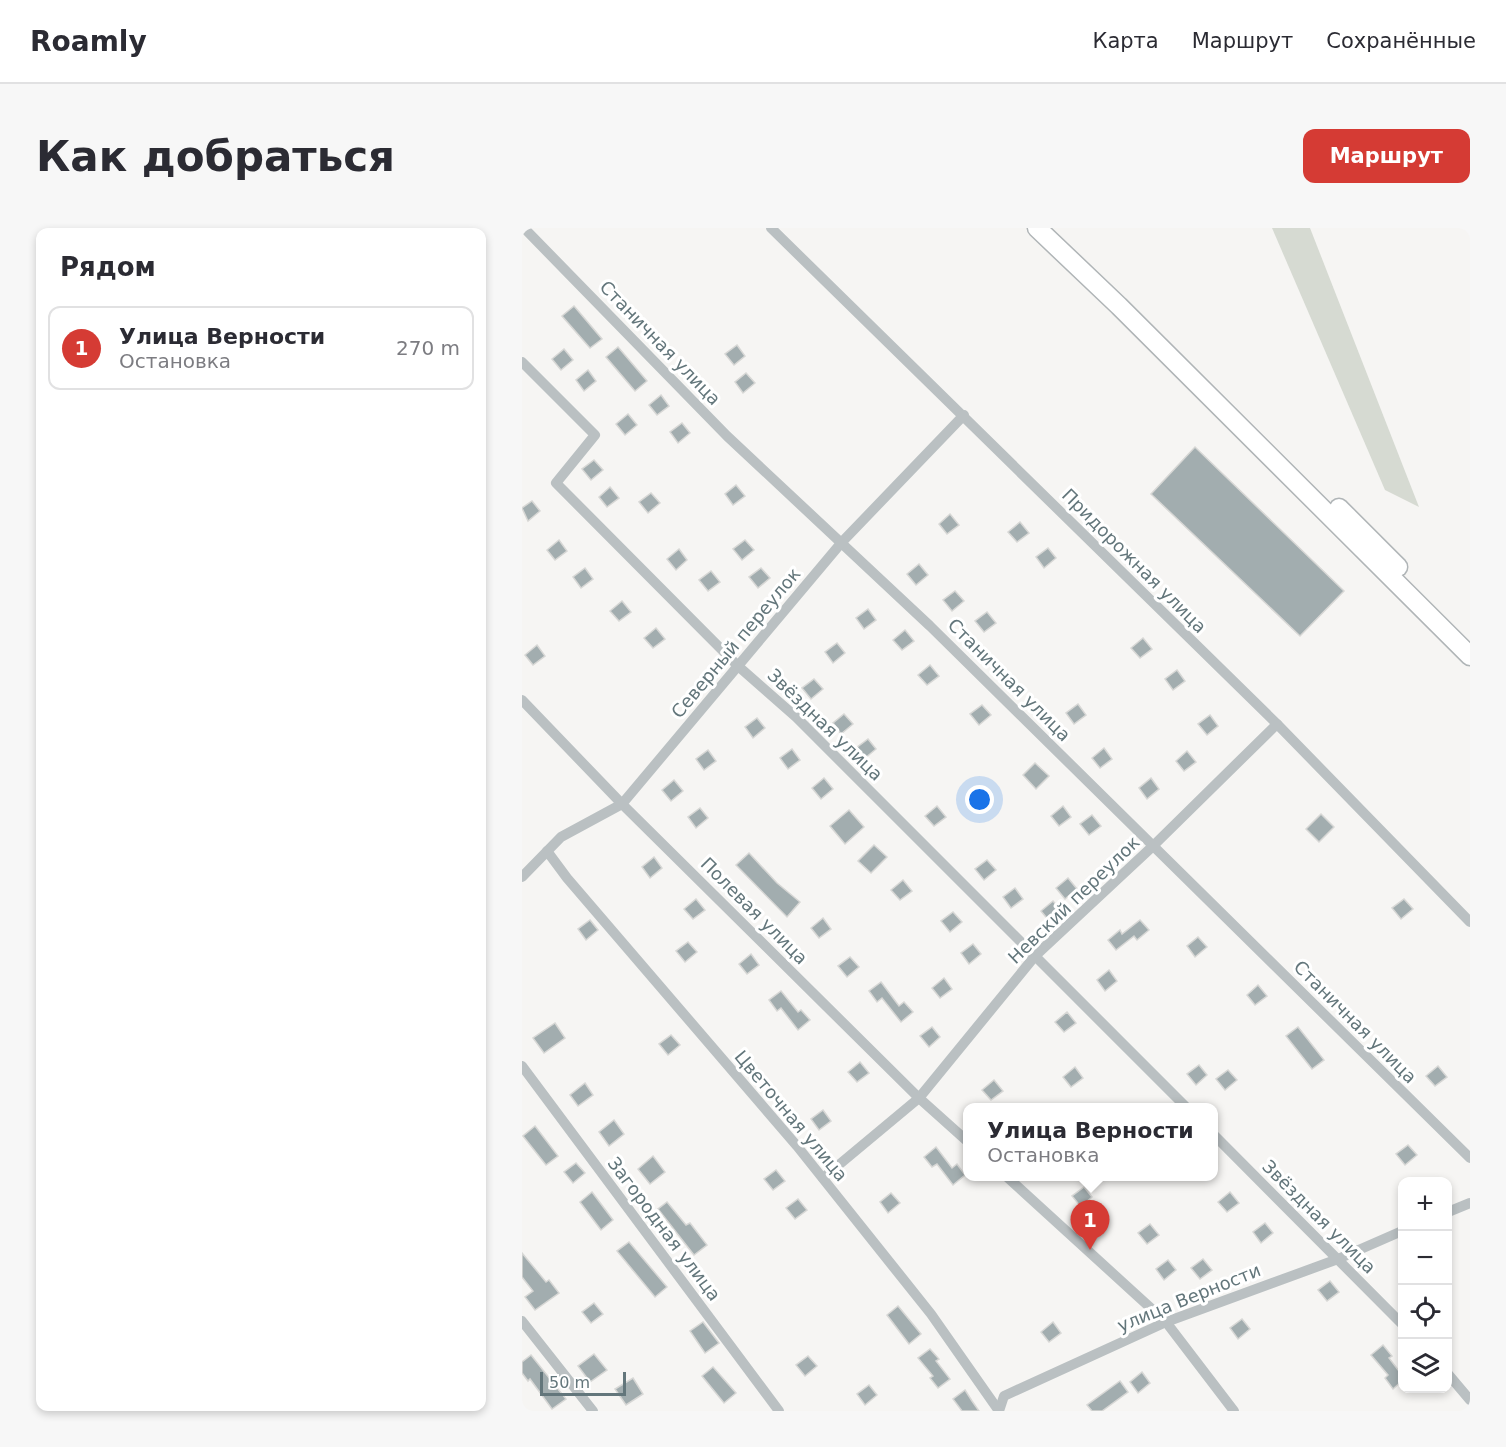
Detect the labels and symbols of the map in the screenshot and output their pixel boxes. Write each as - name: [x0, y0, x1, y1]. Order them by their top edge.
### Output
- street label: Станичная улица: [596, 276, 725, 409]
- street label: Придорожная улица: [1058, 484, 1211, 637]
- street label: Северный переулок: [667, 563, 805, 722]
- street label: Станичная улица: [944, 614, 1075, 745]
- street label: Звёздная улица: [763, 664, 887, 785]
- your location: [965, 785, 994, 814]
- street label: Невский переулок: [1004, 831, 1144, 968]
- street label: Полевая улица: [697, 853, 812, 968]
- street label: Станичная улица: [1290, 956, 1421, 1087]
- street label: Цветочная улица: [731, 1046, 852, 1185]
- street label: Загородная улица: [604, 1153, 725, 1305]
- street label: Звёздная улица: [1258, 1156, 1380, 1278]
- pin: 1: [1070, 1200, 1110, 1250]
- street label: улица Верности: [1114, 1259, 1263, 1336]
- scale bar: [540, 1369, 626, 1396]

